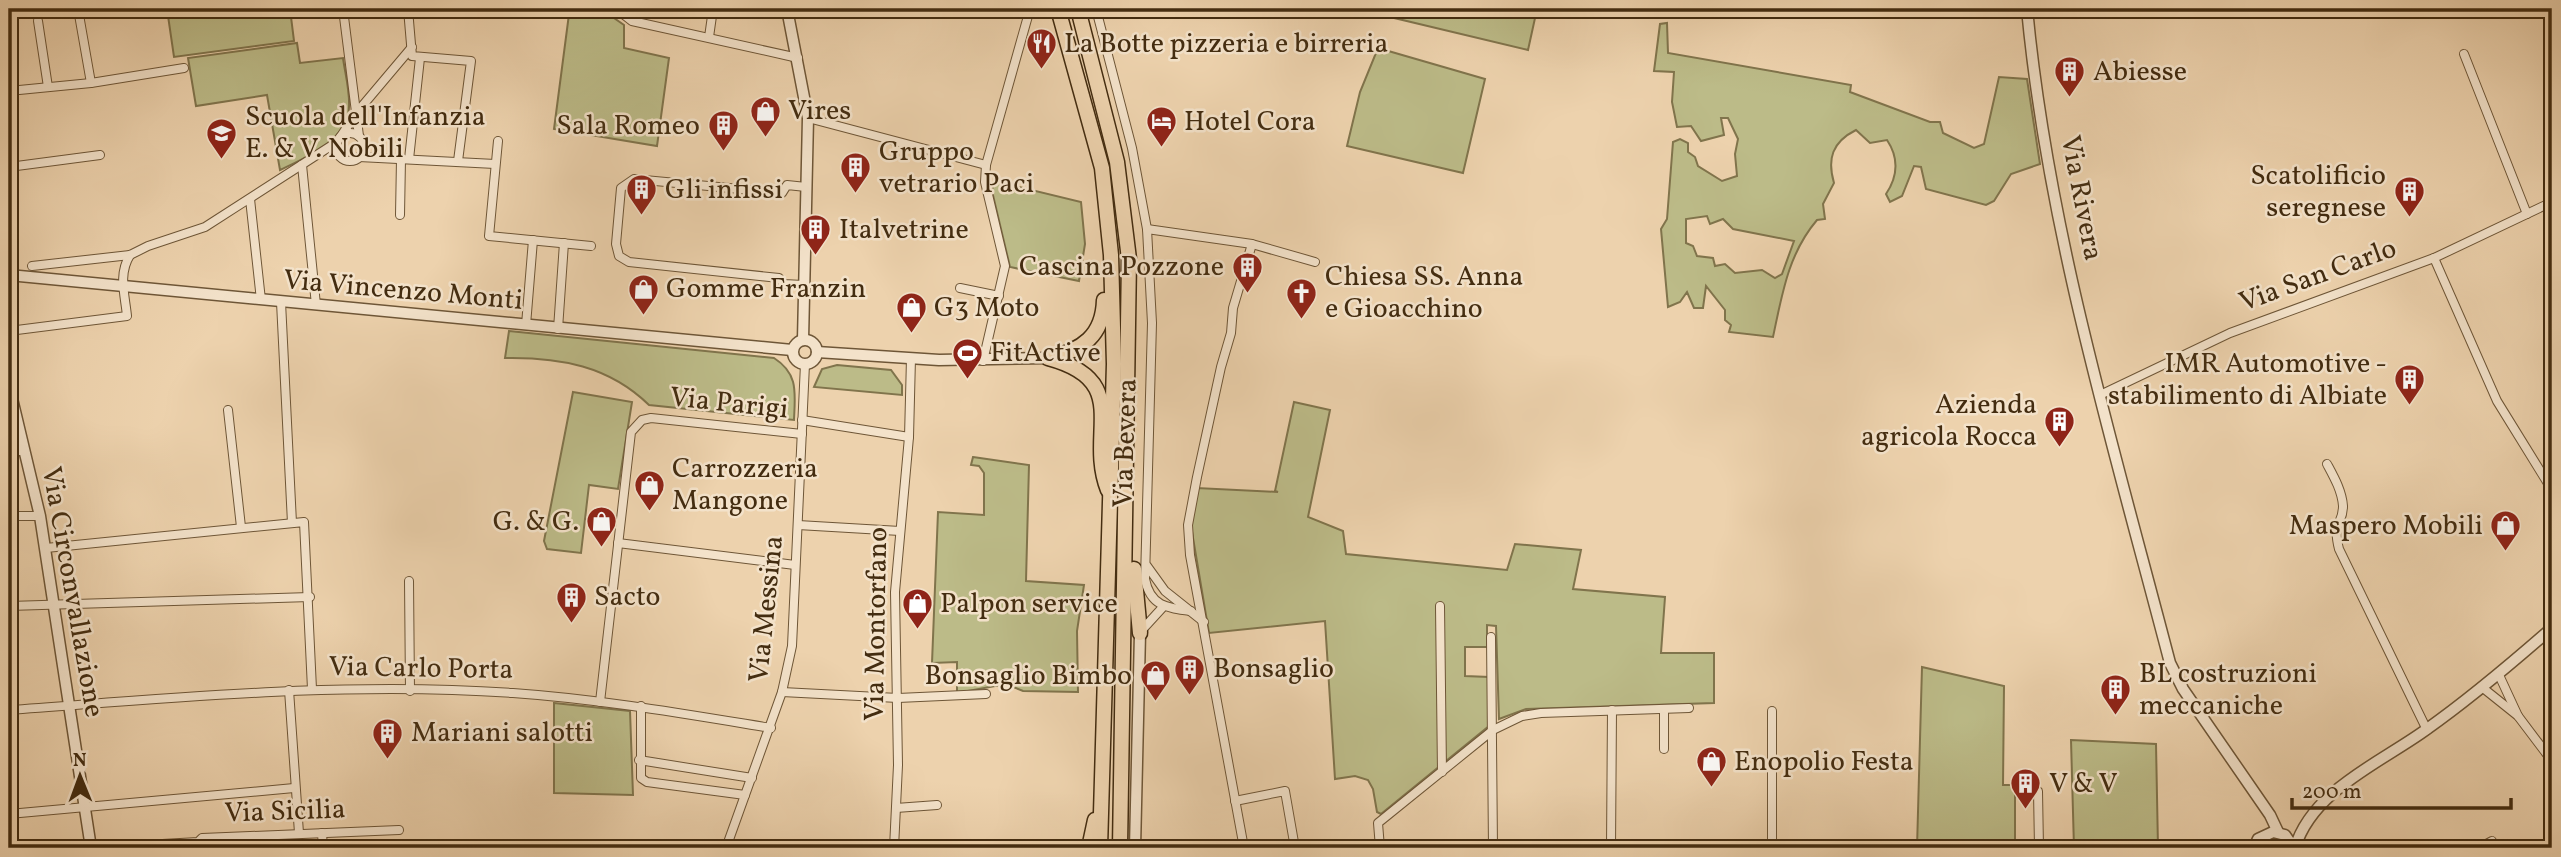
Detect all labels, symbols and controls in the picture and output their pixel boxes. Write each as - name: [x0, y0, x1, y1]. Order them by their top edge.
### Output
- place label: La Botte pizzeria e birreria: [1064, 25, 1389, 64]
- restaurant icon: La Botte pizzeria e birreria: [1024, 27, 1058, 71]
- place label: Abiesse: [2093, 53, 2187, 92]
- building icon: Abiesse: [2053, 55, 2087, 99]
- place label: Vires: [788, 92, 851, 131]
- shop icon: Vires: [748, 94, 782, 138]
- place label: Scuola dell'Infanzia E. & V. Nobili: [245, 98, 486, 169]
- place label: Hotel Cora: [1184, 103, 1316, 142]
- hotel icon: Hotel Cora: [1144, 105, 1178, 149]
- place label: Sala Romeo: [556, 107, 700, 146]
- building icon: Sala Romeo: [706, 109, 740, 153]
- school or university icon: Scuola dell'Infanzia E. & V. Nobili: [205, 116, 239, 160]
- street label: Via Rivera: [2050, 132, 2112, 264]
- place label: Gruppo vetrario Paci: [879, 133, 1034, 204]
- building icon: Gruppo vetrario Paci: [839, 151, 873, 195]
- place label: Scatolificio seregnese: [2250, 157, 2386, 228]
- place label: Gli infissi: [665, 171, 783, 210]
- building icon: Gli infissi: [625, 173, 659, 217]
- building icon: Scatolificio seregnese: [2392, 175, 2426, 219]
- place label: Italvetrine: [839, 211, 969, 250]
- building icon: Italvetrine: [799, 213, 833, 257]
- street label: Via San Carlo: [2234, 230, 2402, 322]
- place label: Cascina Pozzone: [1019, 248, 1224, 287]
- building icon: Cascina Pozzone: [1230, 250, 1264, 294]
- place label: Chiesa SS. Anna e Gioacchino: [1325, 258, 1523, 329]
- street label: Via Vincenzo Monti: [282, 261, 524, 321]
- place label: Gomme Franzin: [666, 270, 866, 309]
- shop icon: Gomme Franzin: [626, 272, 660, 316]
- church icon: Chiesa SS. Anna e Gioacchino: [1285, 276, 1319, 320]
- place label: G3 Moto: [934, 289, 1039, 328]
- shop icon: G3 Moto: [894, 291, 928, 335]
- place label: FitActive: [990, 334, 1101, 373]
- sports icon: FitActive: [950, 336, 984, 380]
- place label: IMR Automotive - stabilimento di Albiate: [2108, 345, 2387, 416]
- building icon: IMR Automotive - stabilimento di Albiate: [2393, 363, 2427, 407]
- street label: Via Parigi: [668, 378, 790, 430]
- street label: Via Bevera: [1104, 378, 1148, 508]
- place label: Azienda agricola Rocca: [1861, 386, 2037, 457]
- building icon: Azienda agricola Rocca: [2043, 404, 2077, 448]
- place label: Carrozzeria Mangone: [672, 450, 818, 521]
- street label: Via Circonvallazione: [31, 464, 113, 720]
- shop icon: Carrozzeria Mangone: [632, 468, 666, 512]
- place label: G. & G.: [493, 503, 579, 542]
- shop icon: G. & G.: [585, 505, 619, 549]
- place label: Maspero Mobili: [2289, 507, 2483, 546]
- shop icon: Maspero Mobili: [2489, 509, 2523, 553]
- street label: Via Montorfano: [856, 527, 898, 721]
- street label: Via Messina: [740, 534, 794, 684]
- place label: Sacto: [594, 578, 660, 617]
- building icon: Sacto: [554, 580, 588, 624]
- place label: Palpon service: [940, 585, 1118, 624]
- shop icon: Palpon service: [900, 587, 934, 631]
- street label: Via Carlo Porta: [328, 648, 514, 690]
- place label: Bonsaglio: [1213, 650, 1334, 689]
- building icon: Bonsaglio: [1173, 652, 1207, 696]
- place label: BL costruzioni meccaniche: [2139, 655, 2317, 726]
- place label: Bonsaglio Bimbo: [925, 657, 1132, 696]
- shop icon: Bonsaglio Bimbo: [1138, 659, 1172, 703]
- building icon: BL costruzioni meccaniche: [2099, 673, 2133, 717]
- place label: Mariani salotti: [411, 714, 593, 753]
- building icon: Mariani salotti: [371, 716, 405, 760]
- north arrow: [46, 742, 116, 812]
- place label: Enopolio Festa: [1734, 743, 1914, 782]
- shop icon: Enopolio Festa: [1694, 745, 1728, 789]
- text: N: [73, 748, 87, 774]
- place label: V & V: [2049, 765, 2118, 804]
- scale bar: [2292, 766, 2510, 810]
- building icon: V & V: [2009, 767, 2043, 811]
- text: 200 m: [2302, 778, 2362, 807]
- street label: Via Sicilia: [224, 790, 346, 834]

